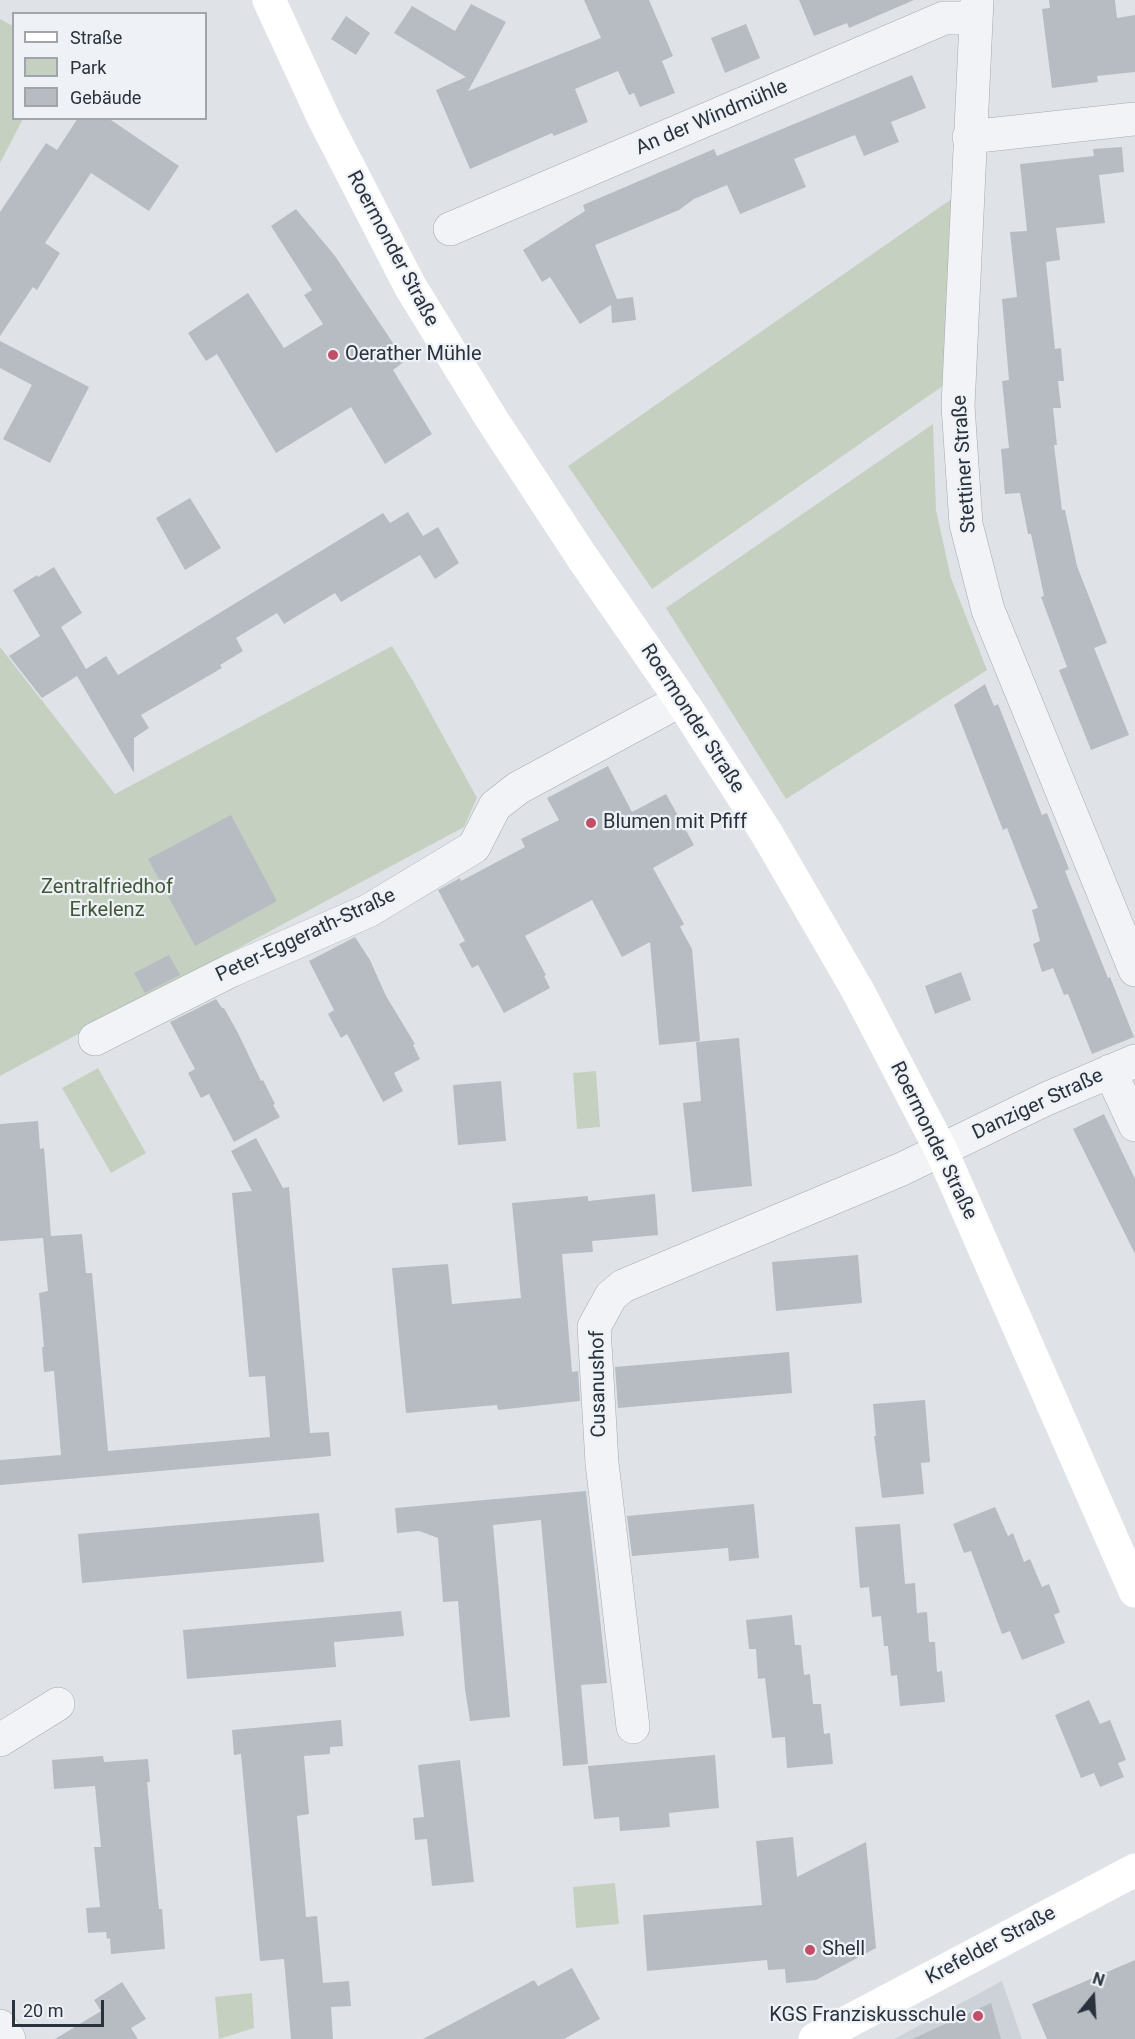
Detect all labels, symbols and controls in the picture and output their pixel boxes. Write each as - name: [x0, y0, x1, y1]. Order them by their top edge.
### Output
- legend: [12, 12, 207, 120]
- text: Straße: [70, 27, 122, 48]
- text: Park: [70, 57, 106, 78]
- street label: An der Windmühle: [632, 75, 792, 161]
- text: Gebäude: [70, 87, 141, 108]
- street label: Roermonder Straße: [341, 167, 443, 331]
- place label: Oerather Mühle: [345, 343, 482, 367]
- marker: Oerather Mühle: [326, 348, 340, 362]
- street label: Stettiner Straße: [948, 394, 982, 534]
- street label: Roermonder Straße: [635, 640, 749, 798]
- place label: Blumen mit Pfiff: [603, 811, 747, 835]
- marker: Blumen mit Pfiff: [584, 816, 598, 830]
- park label: Zentralfriedhof Erkelenz: [41, 876, 173, 923]
- street label: Peter-Eggerath-Straße: [212, 884, 400, 988]
- street label: Roermonder Straße: [884, 1058, 982, 1224]
- street label: Danziger Straße: [969, 1064, 1107, 1146]
- street label: Cusanushof: [586, 1330, 612, 1438]
- street label: Krefelder Straße: [922, 1902, 1060, 1990]
- place label: Shell: [822, 1938, 865, 1962]
- marker: Shell: [803, 1943, 817, 1957]
- north arrow: [1063, 1967, 1123, 2027]
- text: N: [1090, 1969, 1107, 1990]
- scale bar: [15, 1988, 106, 2026]
- text: 20 m: [23, 2000, 63, 2021]
- place label: KGS Franziskusschule: [769, 2004, 966, 2028]
- marker: KGS Franziskusschule: [971, 2009, 985, 2023]

